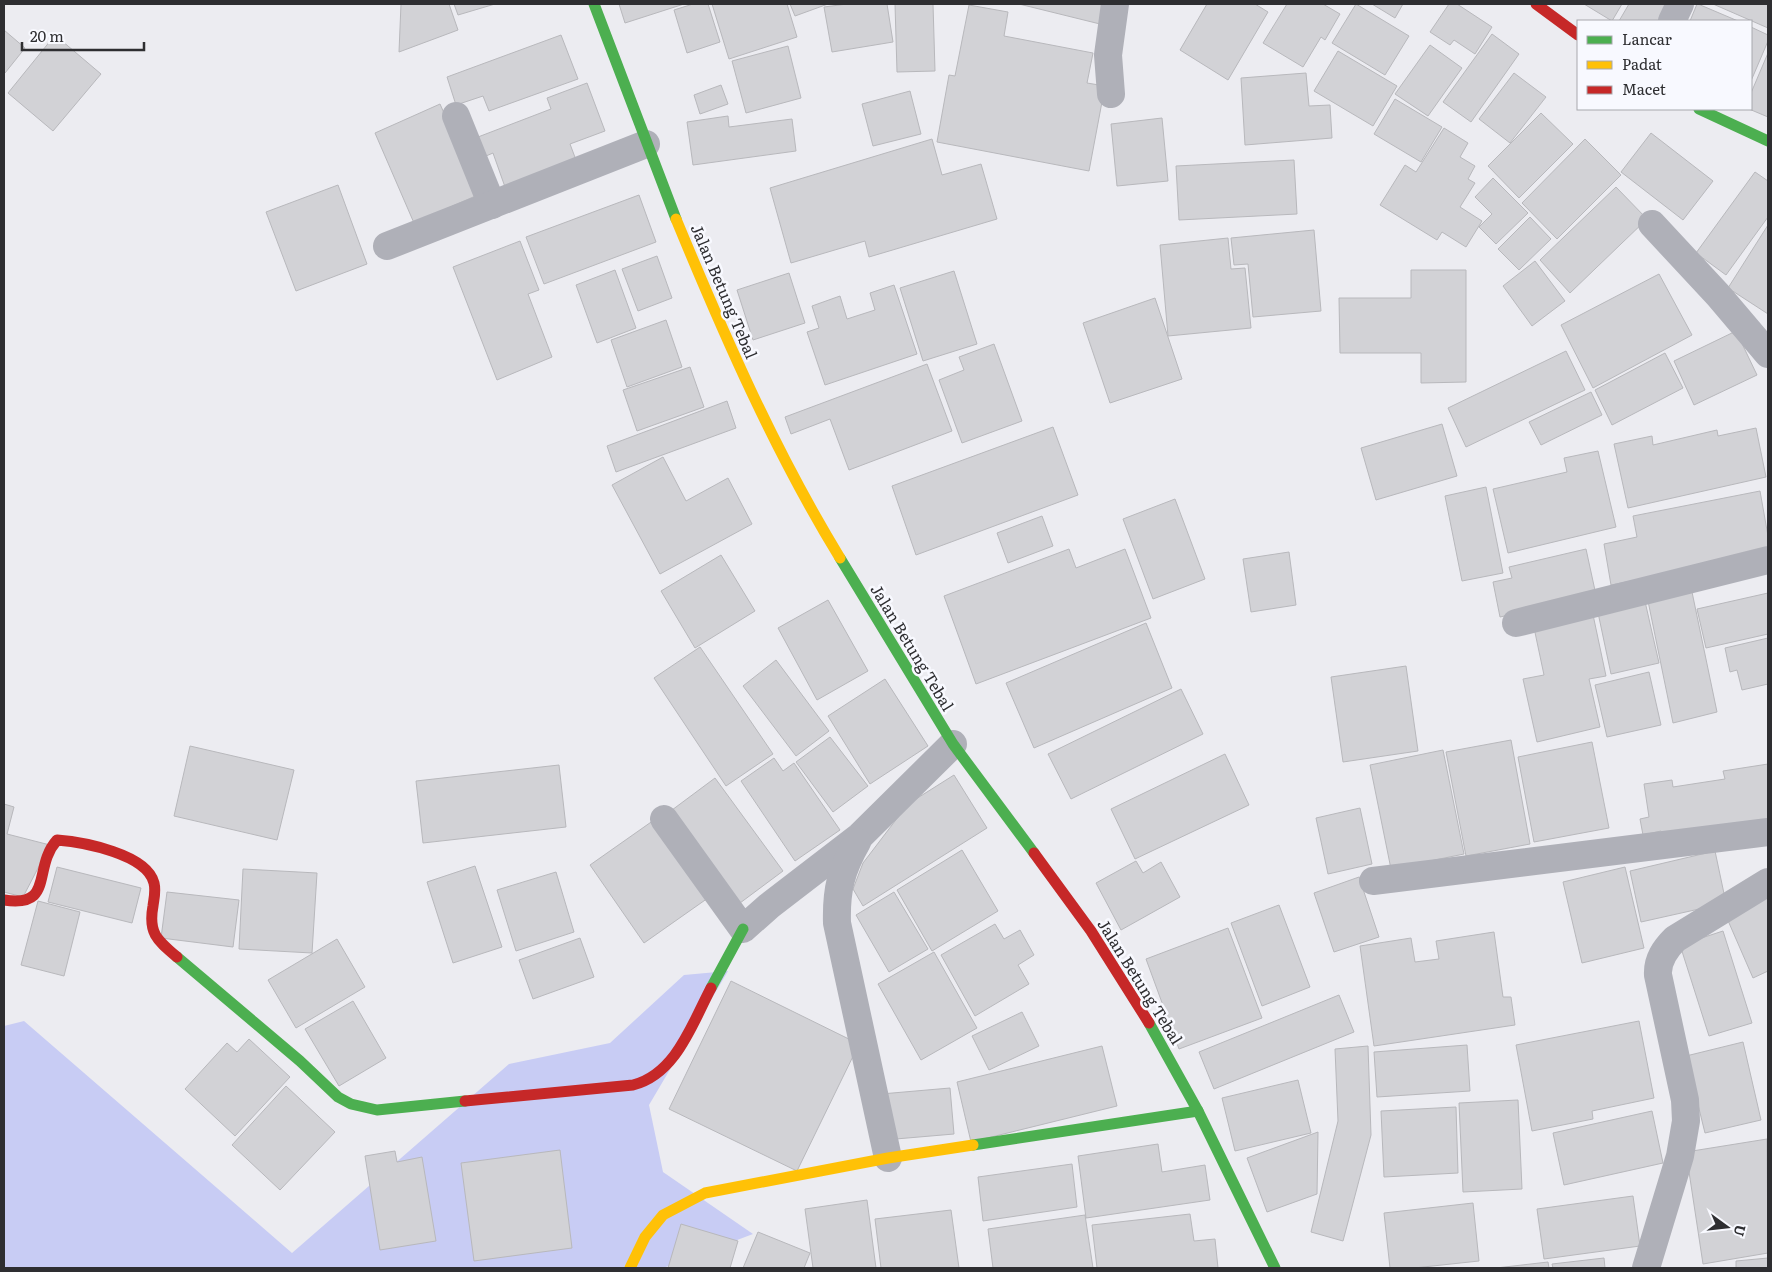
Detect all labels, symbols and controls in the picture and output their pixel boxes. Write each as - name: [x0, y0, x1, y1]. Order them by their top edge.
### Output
- scale bar: [22, 20, 145, 52]
- legend: [1577, 20, 1752, 110]
- text: 20 m: [30, 24, 64, 47]
- text: Lancar: [1622, 27, 1672, 50]
- text: Padat: [1622, 52, 1662, 75]
- text: Macet: [1622, 77, 1666, 100]
- street label: Jalan Betung Tebal: [686, 220, 764, 362]
- street label: Jalan Betung Tebal: [865, 579, 961, 715]
- street label: Jalan Betung Tebal: [1093, 913, 1189, 1049]
- north arrow: [1702, 1202, 1752, 1252]
- text: U: [1729, 1223, 1752, 1239]

